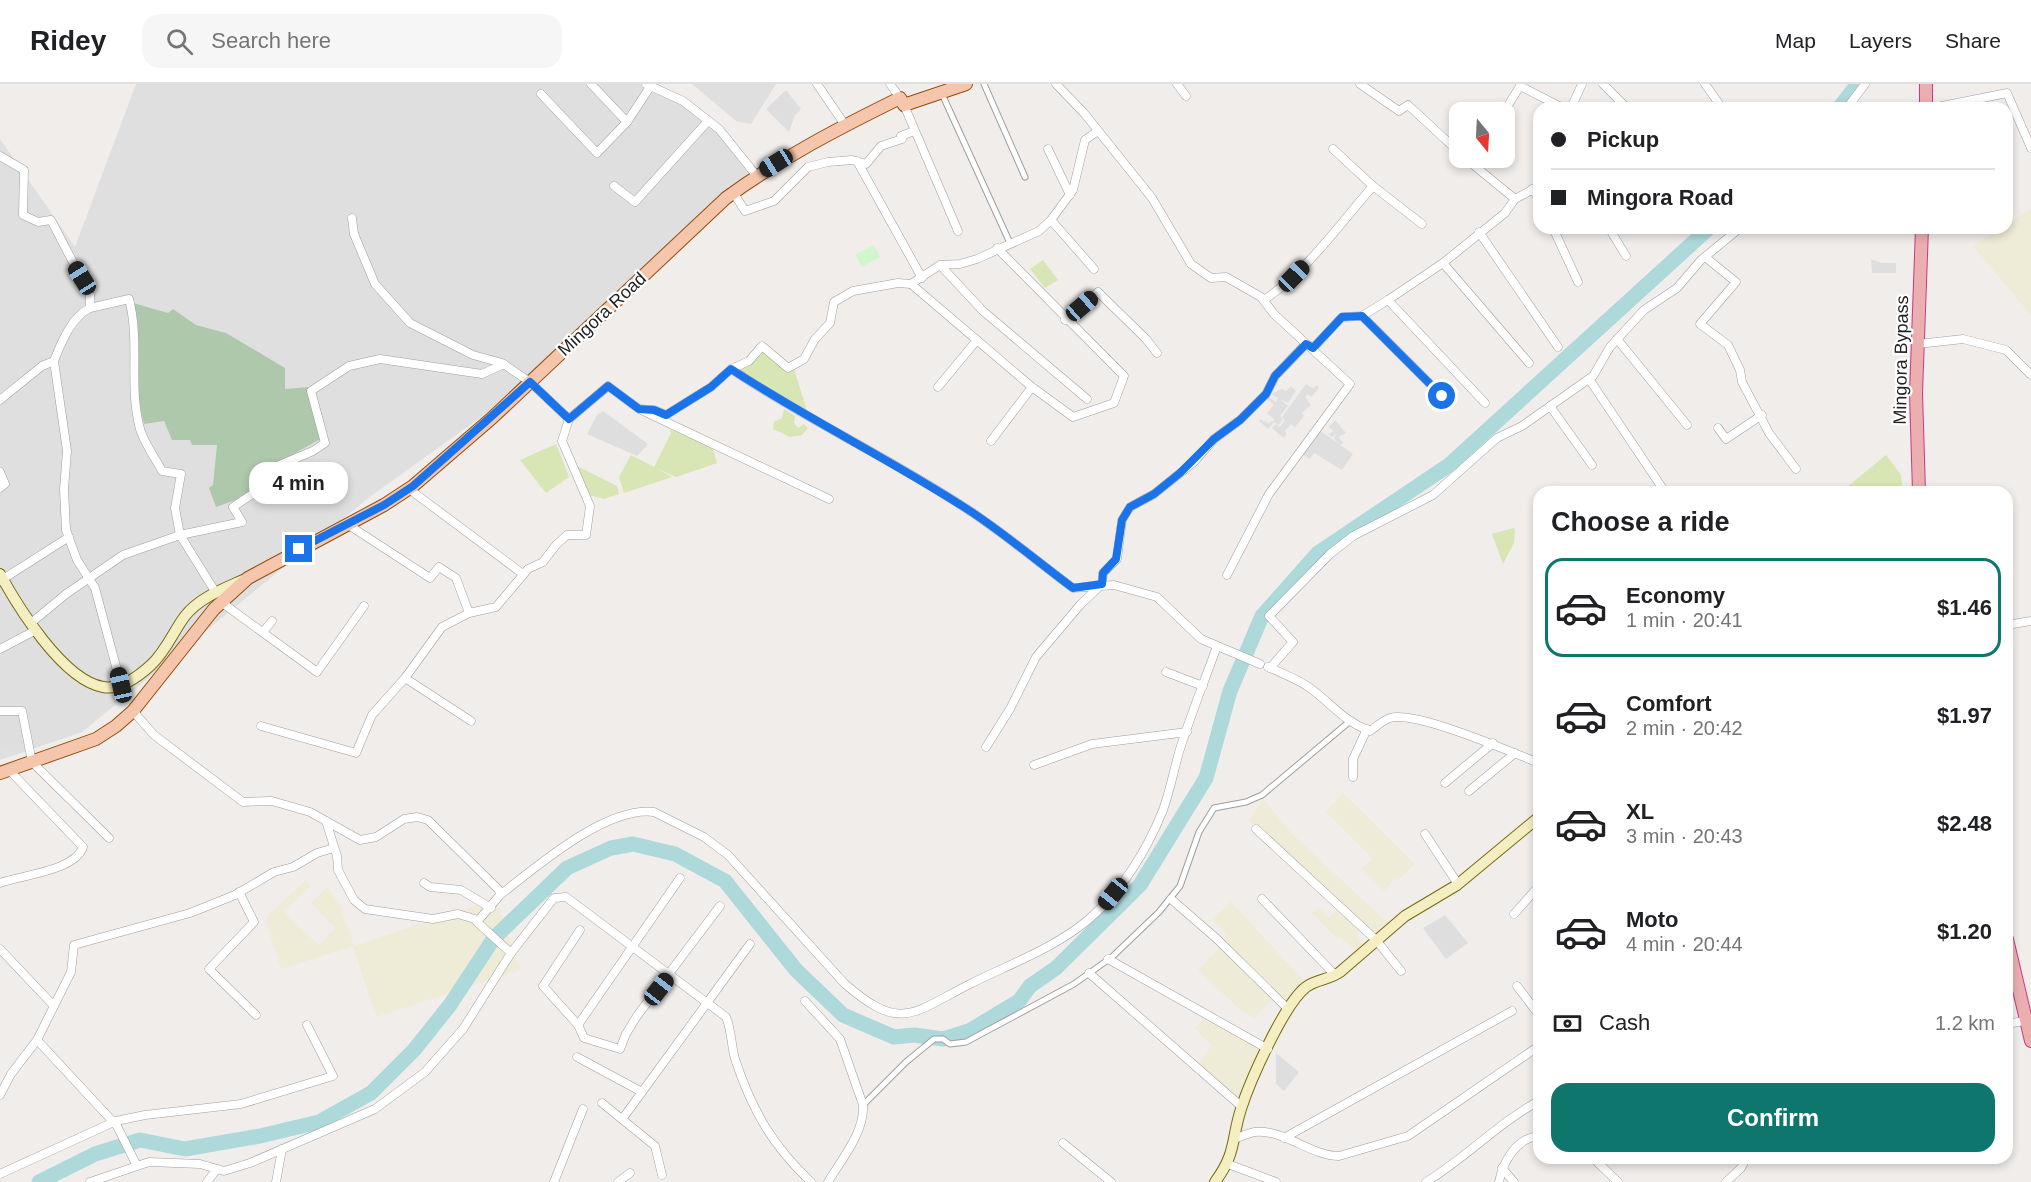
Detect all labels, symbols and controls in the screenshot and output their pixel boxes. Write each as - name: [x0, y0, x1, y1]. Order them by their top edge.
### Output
- search box: [142, 14, 562, 68]
- text: Ridey: [30, 25, 106, 56]
- icon: search: [163, 25, 196, 58]
- text: Search here: [211, 28, 331, 53]
- text: Map: [1775, 29, 1816, 52]
- text: Layers: [1849, 29, 1912, 52]
- text: Share: [1945, 29, 2001, 52]
- north arrow: [1449, 102, 1515, 168]
- map controls: [1449, 102, 1515, 168]
- text: Pickup: [1587, 127, 1659, 152]
- car: [756, 146, 796, 180]
- text: Mingora Road: [1587, 185, 1734, 210]
- car: [1275, 257, 1313, 295]
- car: [65, 258, 99, 298]
- street label: Mingora Road: [554, 268, 650, 360]
- car: [1063, 287, 1101, 325]
- street label: Mingora Bypass: [1890, 295, 1912, 425]
- route start: [1428, 382, 1455, 409]
- callout: 4 min: [250, 462, 348, 504]
- text: 4 min: [272, 472, 325, 494]
- text: Choose a ride: [1551, 507, 1730, 537]
- route end: [285, 535, 312, 562]
- icon: car: [1554, 581, 1608, 635]
- text: Economy: [1626, 583, 1725, 608]
- text: $1.46: [1937, 595, 1992, 620]
- text: 1 min · 20:41: [1626, 609, 1743, 631]
- car: [108, 665, 134, 705]
- icon: car: [1554, 689, 1608, 743]
- text: Comfort: [1626, 691, 1712, 716]
- text: $1.97: [1937, 703, 1992, 728]
- text: 2 min · 20:42: [1626, 717, 1743, 739]
- icon: car: [1554, 797, 1608, 851]
- text: XL: [1626, 799, 1654, 824]
- text: $2.48: [1937, 811, 1992, 836]
- text: 3 min · 20:43: [1626, 825, 1743, 847]
- car: [1095, 874, 1131, 914]
- icon: car: [1554, 905, 1608, 959]
- text: Moto: [1626, 907, 1679, 932]
- text: $1.20: [1937, 919, 1992, 944]
- text: 4 min · 20:44: [1626, 933, 1743, 955]
- car: [641, 969, 677, 1009]
- icon: cash: [1551, 1007, 1584, 1040]
- text: Cash: [1599, 1010, 1650, 1035]
- text: 1.2 km: [1935, 1012, 1995, 1034]
- button: Confirm: [1551, 1083, 1995, 1152]

